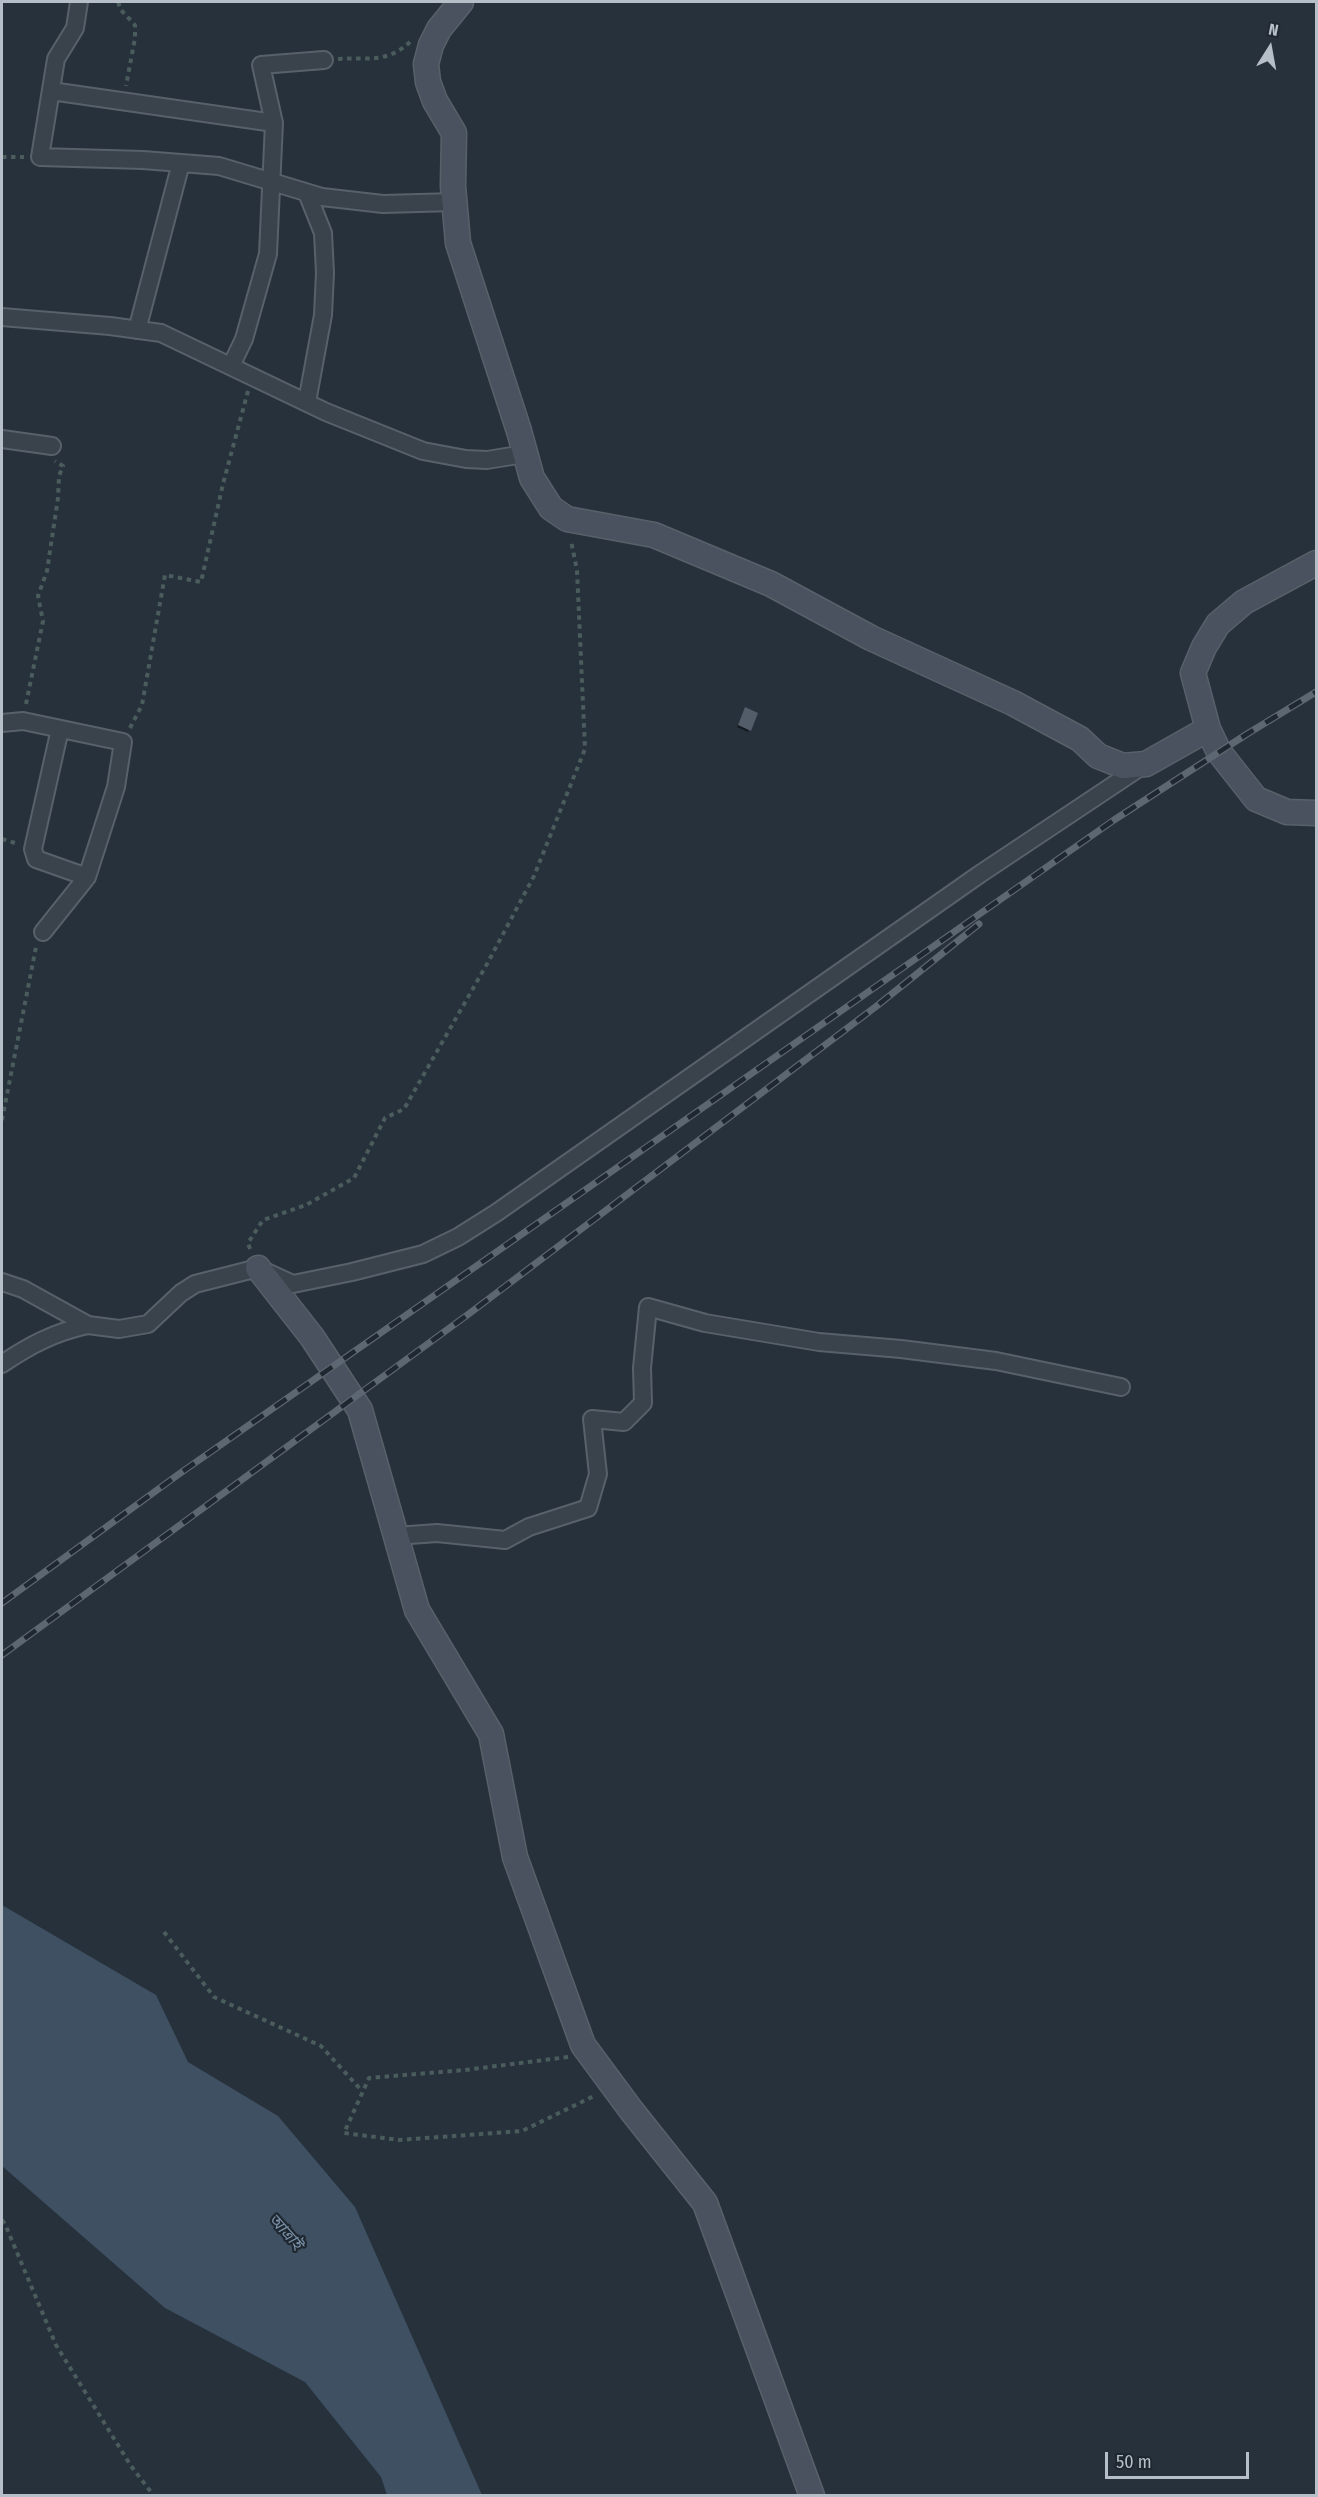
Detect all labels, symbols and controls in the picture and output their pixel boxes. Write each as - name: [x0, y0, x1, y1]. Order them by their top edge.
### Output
- north arrow: [1240, 18, 1300, 78]
- text: N: [1267, 20, 1280, 40]
- water label: আত্রাই: [264, 2210, 306, 2254]
- scale bar: [1108, 2440, 1252, 2478]
- text: 50 m: [1116, 2451, 1152, 2473]

